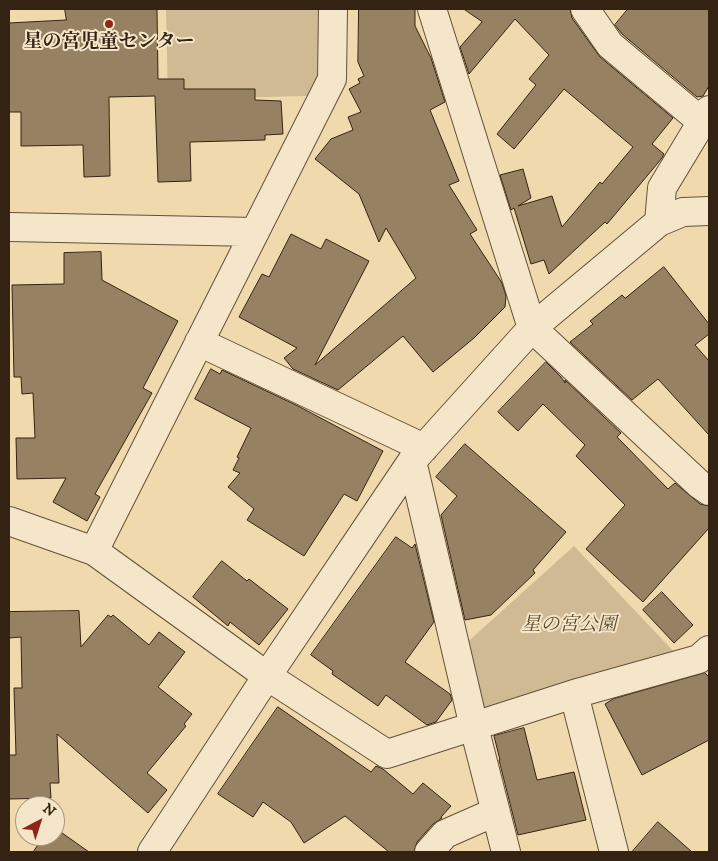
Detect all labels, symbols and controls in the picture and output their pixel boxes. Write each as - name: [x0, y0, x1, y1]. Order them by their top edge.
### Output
- marker: 星の宮児童センター: [103, 18, 115, 30]
- place label: 星の宮児童センター: [24, 32, 194, 54]
- park label: 星の宮公園: [522, 615, 616, 637]
- north arrow: [15, 796, 65, 846]
- text: N: [39, 800, 59, 821]

